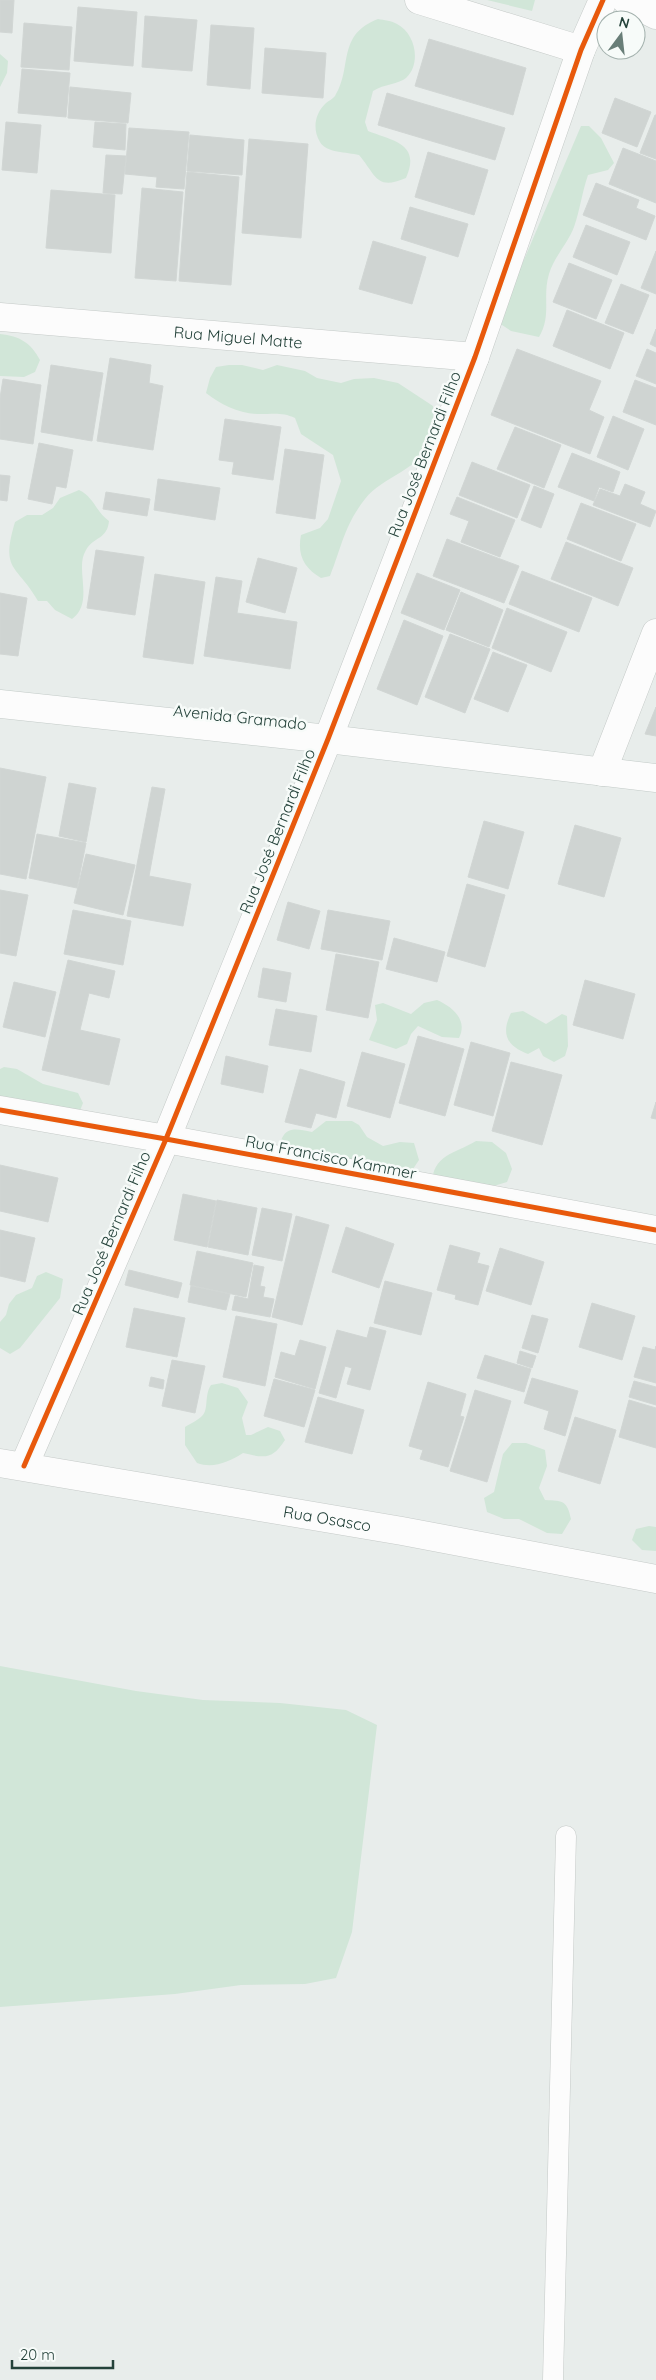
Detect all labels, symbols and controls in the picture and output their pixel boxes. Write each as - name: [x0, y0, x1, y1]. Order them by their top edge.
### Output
- north arrow: [596, 10, 646, 60]
- text: N: [617, 12, 632, 32]
- street label: Rua Miguel Matte: [173, 322, 303, 352]
- street label: Rua José Bernardi Filho: [383, 368, 465, 540]
- street label: Avenida Gramado: [172, 700, 308, 734]
- street label: Rua José Bernardi Filho: [235, 746, 319, 916]
- street label: Rua Francisco Kammer: [244, 1131, 418, 1183]
- street label: Rua José Bernardi Filho: [67, 1148, 155, 1318]
- street label: Rua Osasco: [282, 1501, 373, 1536]
- scale bar: [12, 2338, 114, 2370]
- text: 20 m: [20, 2345, 55, 2364]

